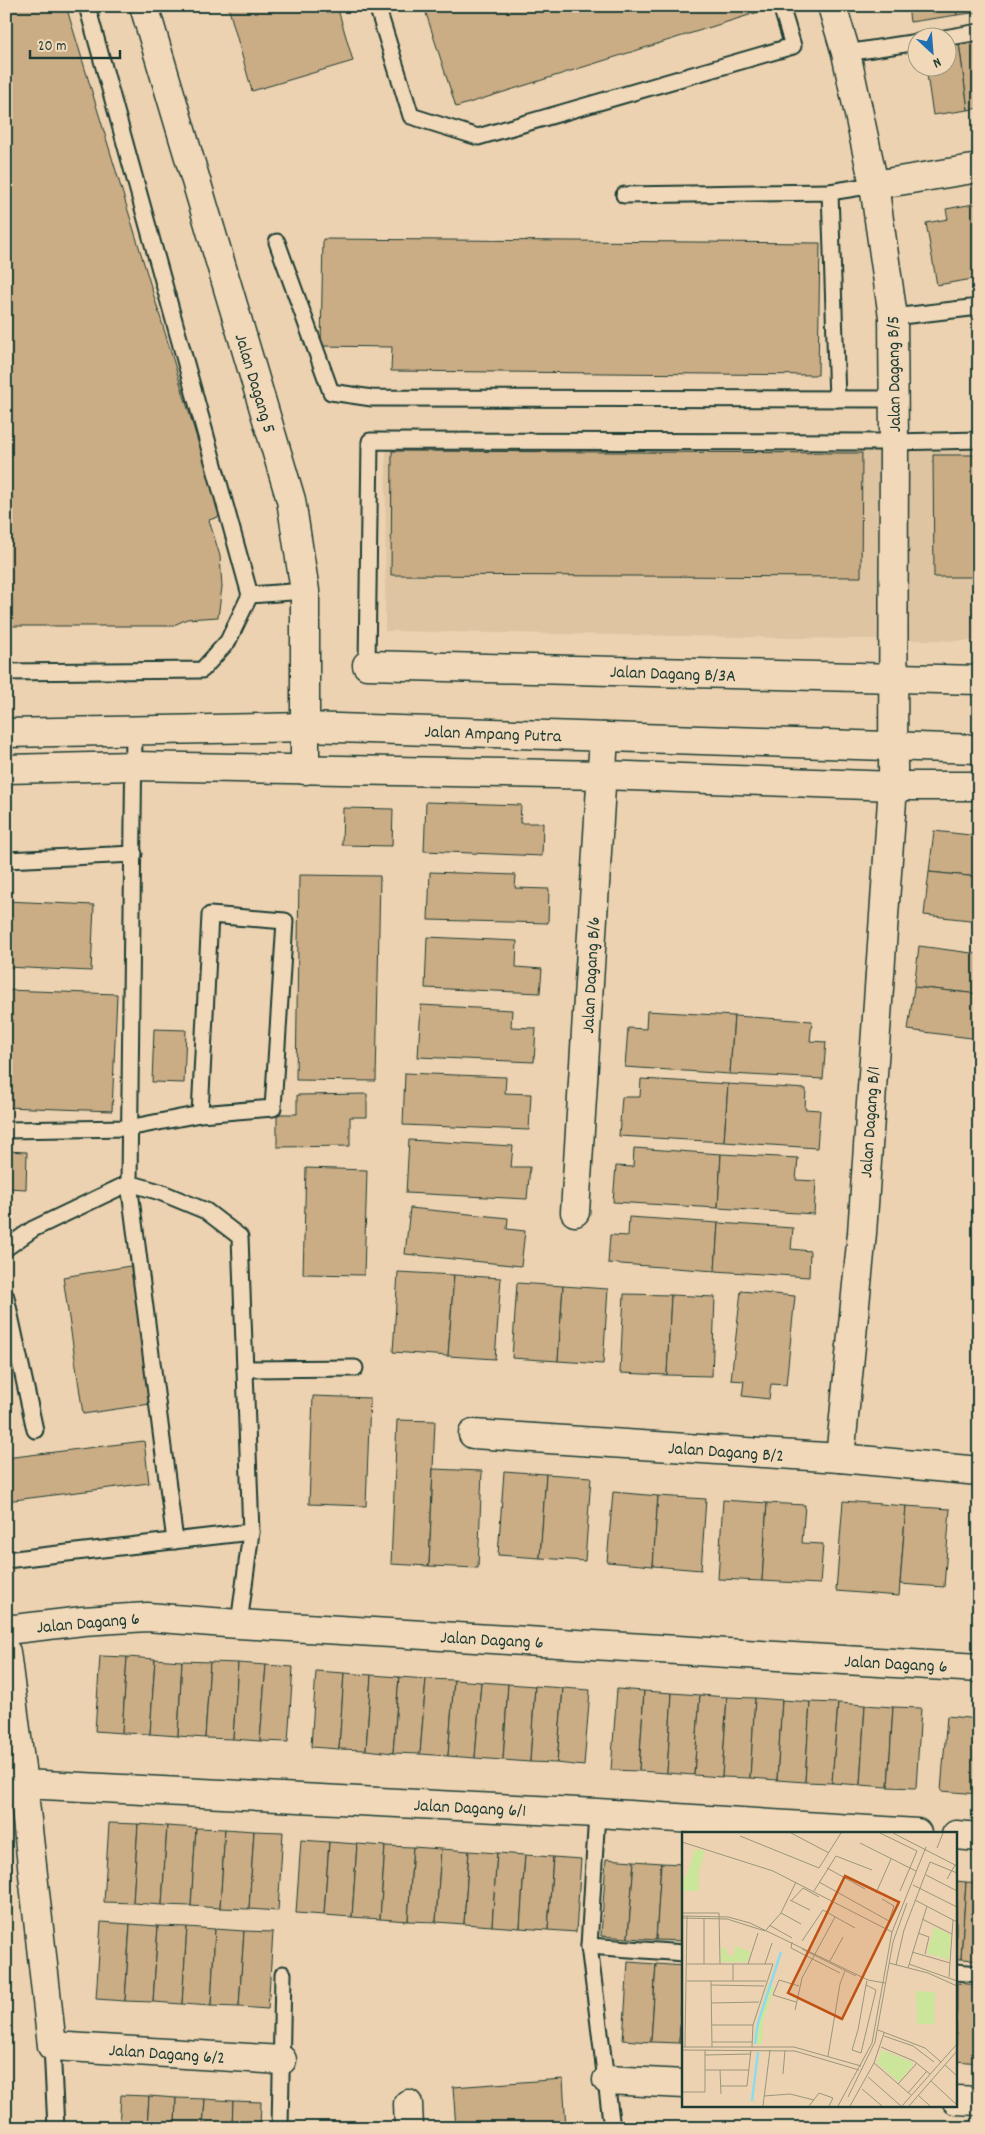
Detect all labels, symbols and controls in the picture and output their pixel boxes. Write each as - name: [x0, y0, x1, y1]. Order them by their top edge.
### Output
- scale bar: [30, 28, 120, 60]
- north arrow: [908, 28, 958, 78]
- text: 20 m: [38, 36, 66, 58]
- text: N: [929, 51, 944, 72]
- street label: Jalan Dagang B/5: [882, 315, 909, 432]
- street label: Jalan Dagang 5: [227, 331, 281, 437]
- street label: Jalan Dagang B/3A: [609, 661, 736, 690]
- street label: Jalan Ampang Putra: [424, 721, 562, 750]
- street label: Jalan Dagang B/6: [577, 916, 608, 1034]
- street label: Jalan Dagang B/1: [855, 1065, 888, 1179]
- street label: Jalan Dagang B/2: [667, 1437, 785, 1470]
- street label: Jalan Dagang 6: [36, 1608, 141, 1641]
- street label: Jalan Dagang 6: [440, 1626, 544, 1657]
- street label: Jalan Dagang 6: [844, 1650, 948, 1681]
- street label: Jalan Dagang 6/1: [413, 1794, 527, 1825]
- inset map: [682, 1832, 958, 2106]
- street label: Jalan Dagang 6/2: [108, 2039, 226, 2072]

